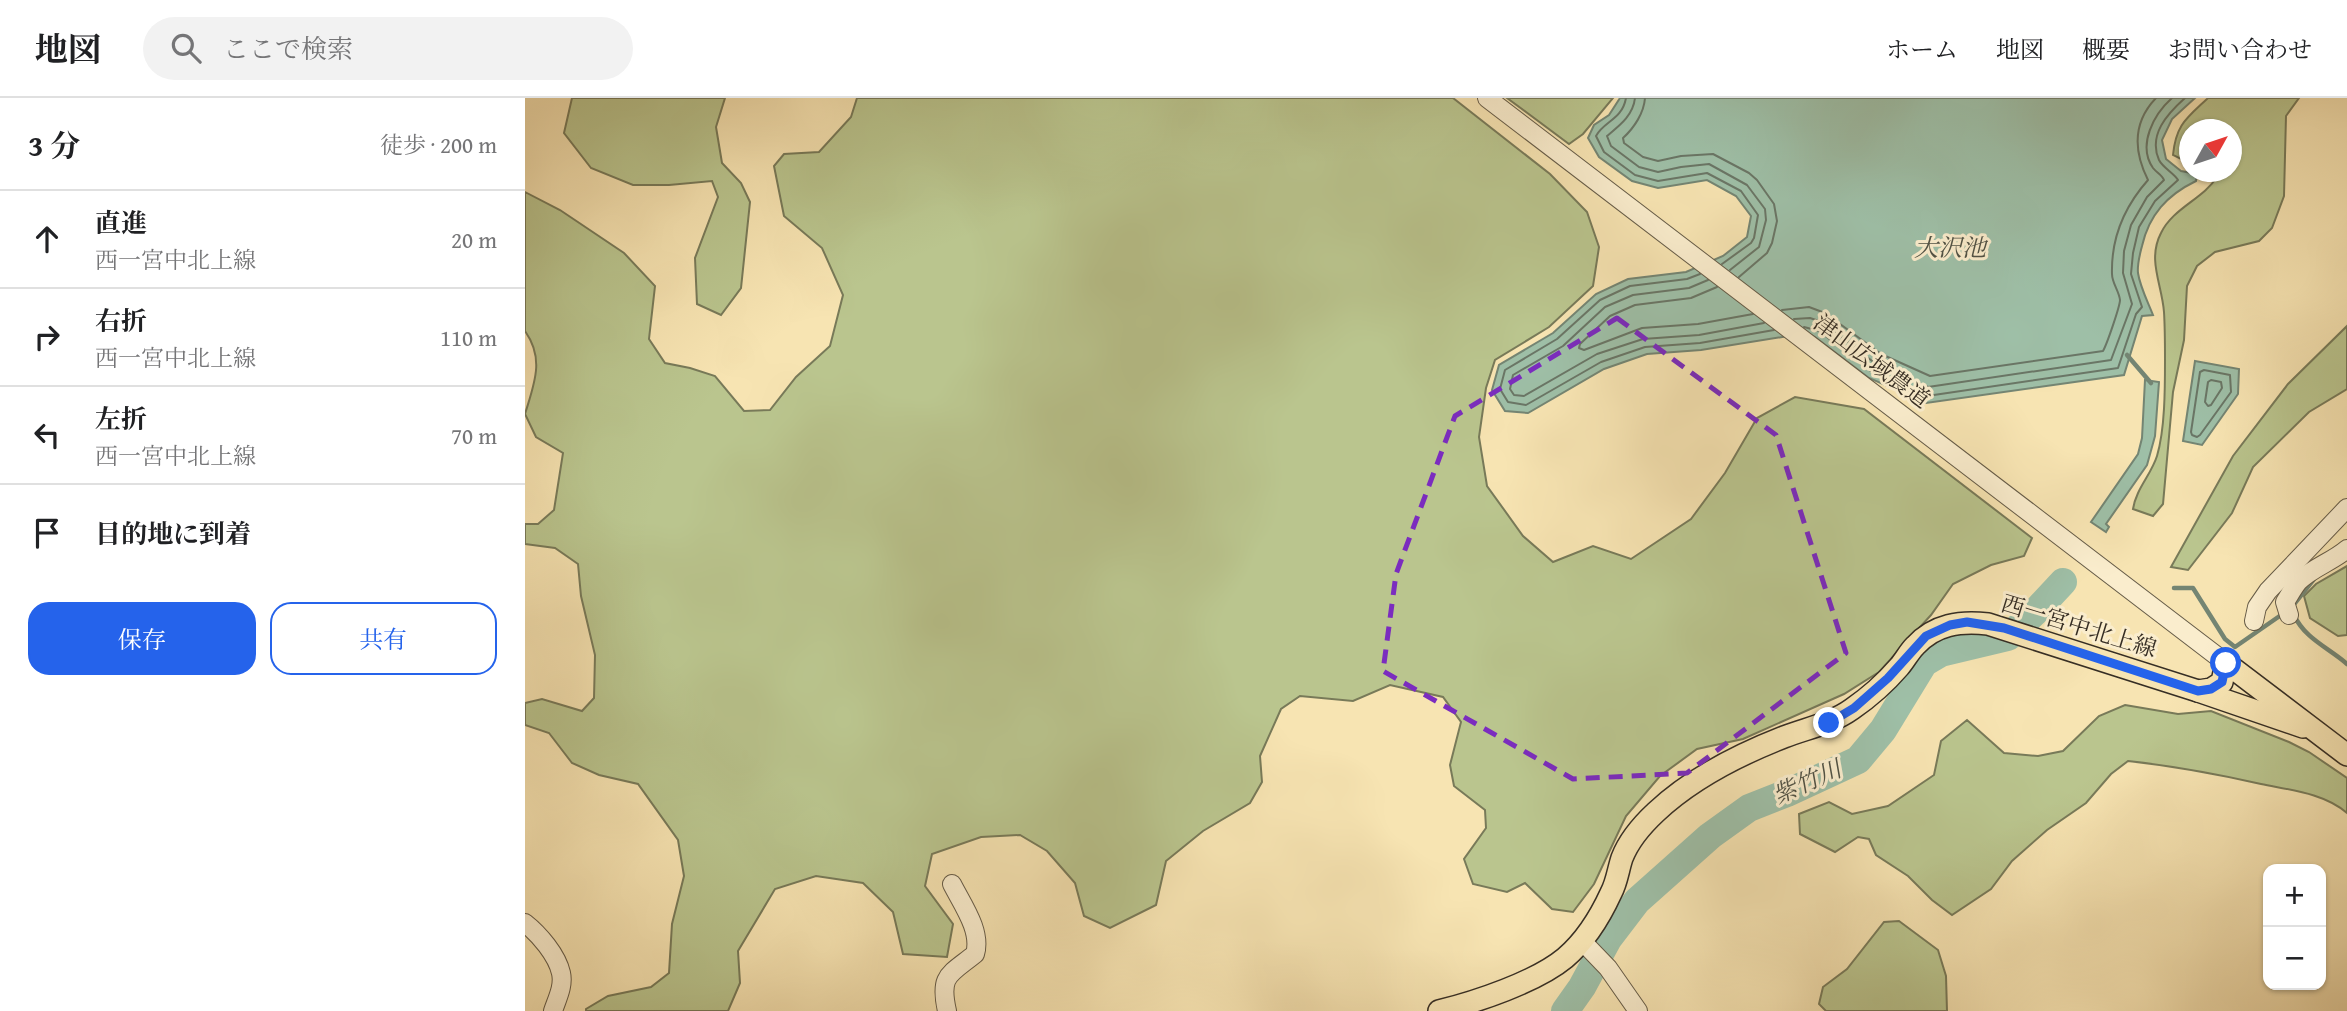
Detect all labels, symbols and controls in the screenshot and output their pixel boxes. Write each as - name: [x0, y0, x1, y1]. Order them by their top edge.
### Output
- search box: [143, 17, 633, 80]
- text: 地図: [35, 25, 101, 73]
- icon: search: [167, 29, 205, 67]
- text: ここで検索: [223, 29, 353, 68]
- text: ホーム: [1886, 32, 1958, 67]
- text: 地図: [1996, 32, 2044, 67]
- text: 概要: [2082, 32, 2130, 67]
- text: お問い合わせ: [2168, 32, 2312, 67]
- north arrow: [2179, 119, 2242, 182]
- text: 3 分: [28, 123, 80, 167]
- text: 徒歩 · 200 m: [380, 128, 497, 161]
- text: 直進: [95, 203, 147, 242]
- icon: ahead: [28, 220, 66, 258]
- text: 20 m: [451, 223, 497, 256]
- water label: 大沢池: [1914, 230, 1989, 265]
- text: 西一宮中北上線: [95, 243, 256, 276]
- text: 右折: [95, 301, 147, 340]
- street label: 津山広域農道: [1807, 306, 1937, 415]
- icon: right: [28, 318, 66, 356]
- text: 110 m: [440, 321, 497, 354]
- text: 西一宮中北上線: [95, 341, 256, 374]
- text: 左折: [95, 399, 147, 438]
- icon: left: [28, 416, 66, 454]
- text: 70 m: [451, 419, 497, 452]
- text: 西一宮中北上線: [95, 439, 256, 472]
- icon: arrive: [28, 514, 66, 552]
- text: 目的地に到着: [95, 514, 251, 553]
- street label: 西一宮中北上線: [1997, 586, 2161, 665]
- button: 保存: [28, 602, 256, 675]
- button: 共有: [270, 602, 497, 675]
- route start: [2210, 647, 2241, 678]
- route end: [1813, 707, 1844, 738]
- water label: 紫竹川: [1767, 750, 1850, 812]
- map controls: [2263, 864, 2326, 990]
- button: +: [2263, 864, 2326, 927]
- button: −: [2263, 927, 2326, 990]

